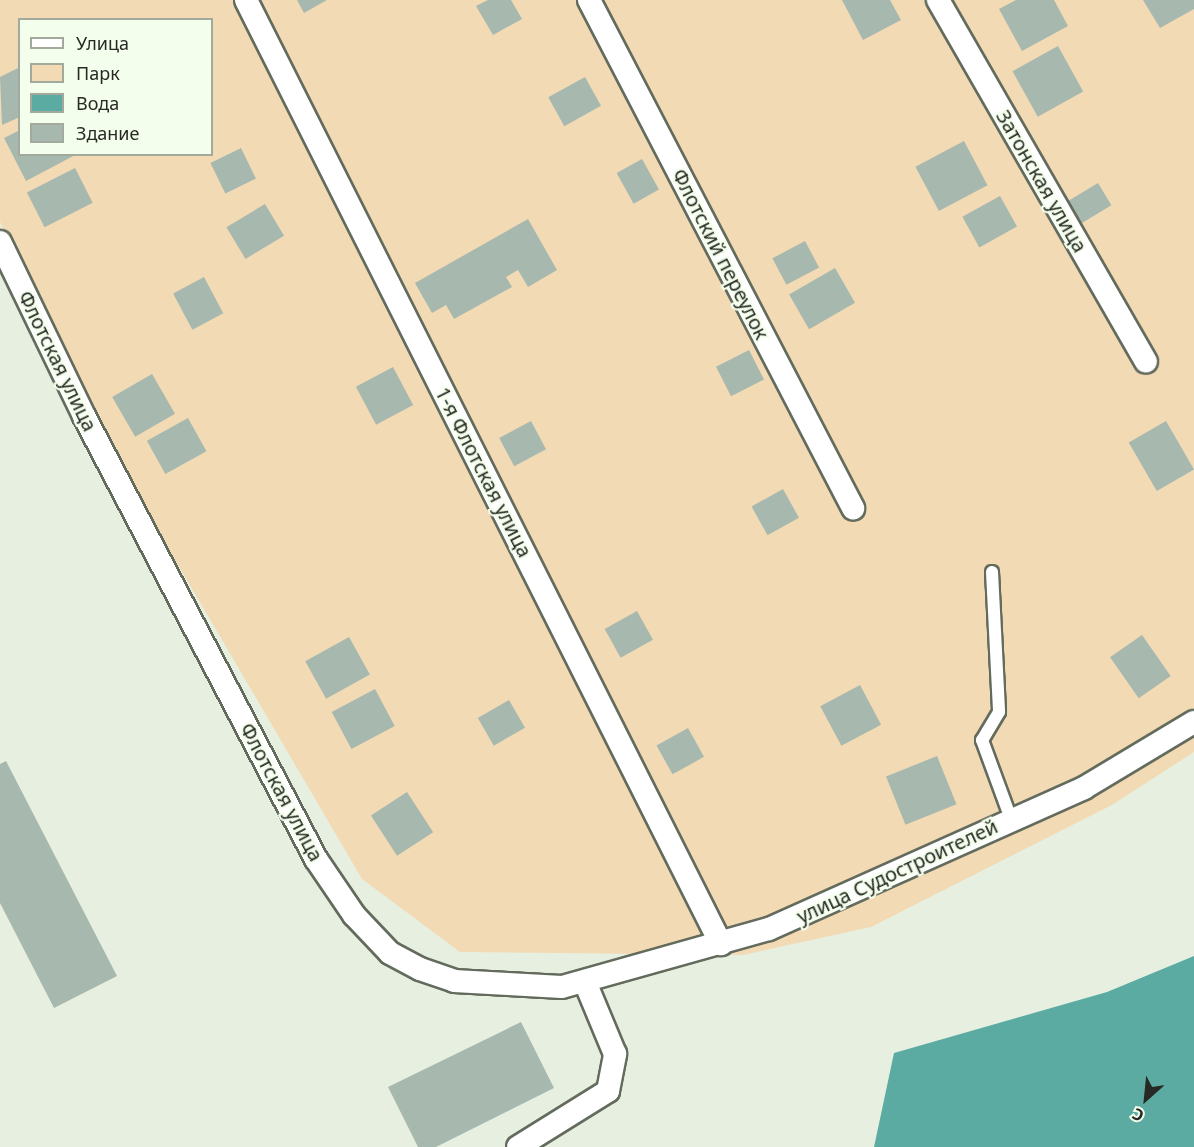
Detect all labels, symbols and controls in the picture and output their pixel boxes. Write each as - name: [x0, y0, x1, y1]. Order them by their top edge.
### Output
- legend: [18, 18, 213, 156]
- text: Улица: [76, 31, 129, 55]
- text: Парк: [76, 61, 120, 85]
- text: Вода: [76, 91, 119, 115]
- street label: Затонская улица: [992, 106, 1092, 256]
- text: Здание: [76, 121, 139, 145]
- street label: Флотский переулок: [668, 165, 774, 343]
- street label: Флотская улица: [14, 287, 102, 435]
- street label: 1-я Флотская улица: [431, 383, 537, 561]
- street label: Флотская улица: [235, 719, 329, 865]
- street label: улица Судостроителей: [793, 814, 1001, 928]
- north arrow: [1116, 1069, 1176, 1129]
- text: С: [1128, 1103, 1147, 1127]

